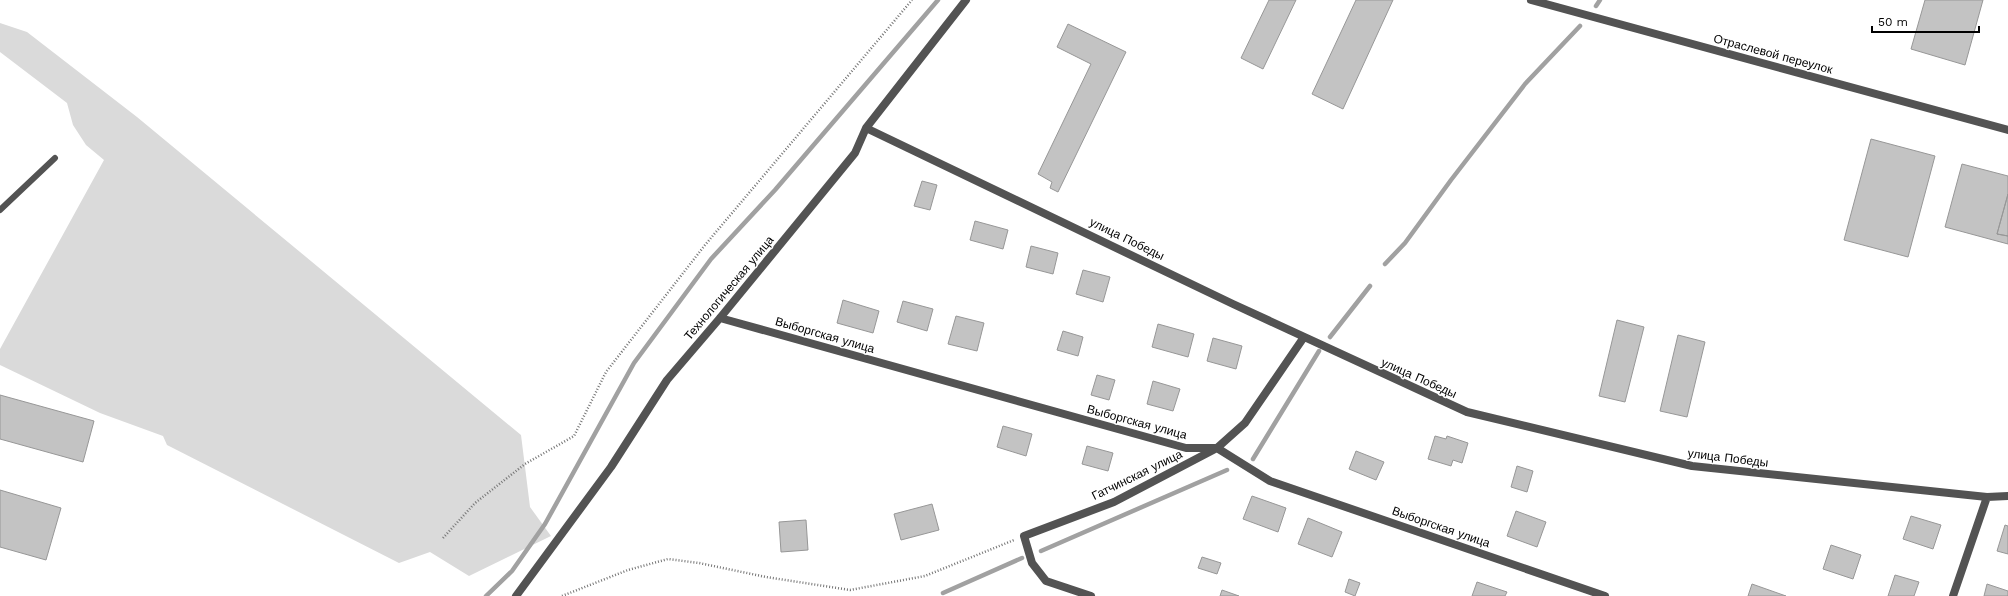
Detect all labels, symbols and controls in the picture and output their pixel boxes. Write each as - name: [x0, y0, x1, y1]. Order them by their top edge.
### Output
- scale bar: [1872, 8, 1979, 34]
- text: 50 m: [1878, 15, 1908, 29]
- street label: Отраслевой переулок: [1712, 31, 1835, 77]
- street label: улица Победы: [1087, 215, 1167, 263]
- street label: Технологическая улица: [681, 233, 777, 343]
- street label: Выборгская улица: [774, 314, 877, 356]
- street label: улица Победы: [1379, 355, 1459, 401]
- street label: Выборгская улица: [1086, 402, 1189, 442]
- street label: улица Победы: [1687, 446, 1769, 470]
- street label: Гатчинская улица: [1089, 447, 1185, 503]
- street label: Выборгская улица: [1390, 504, 1492, 550]

